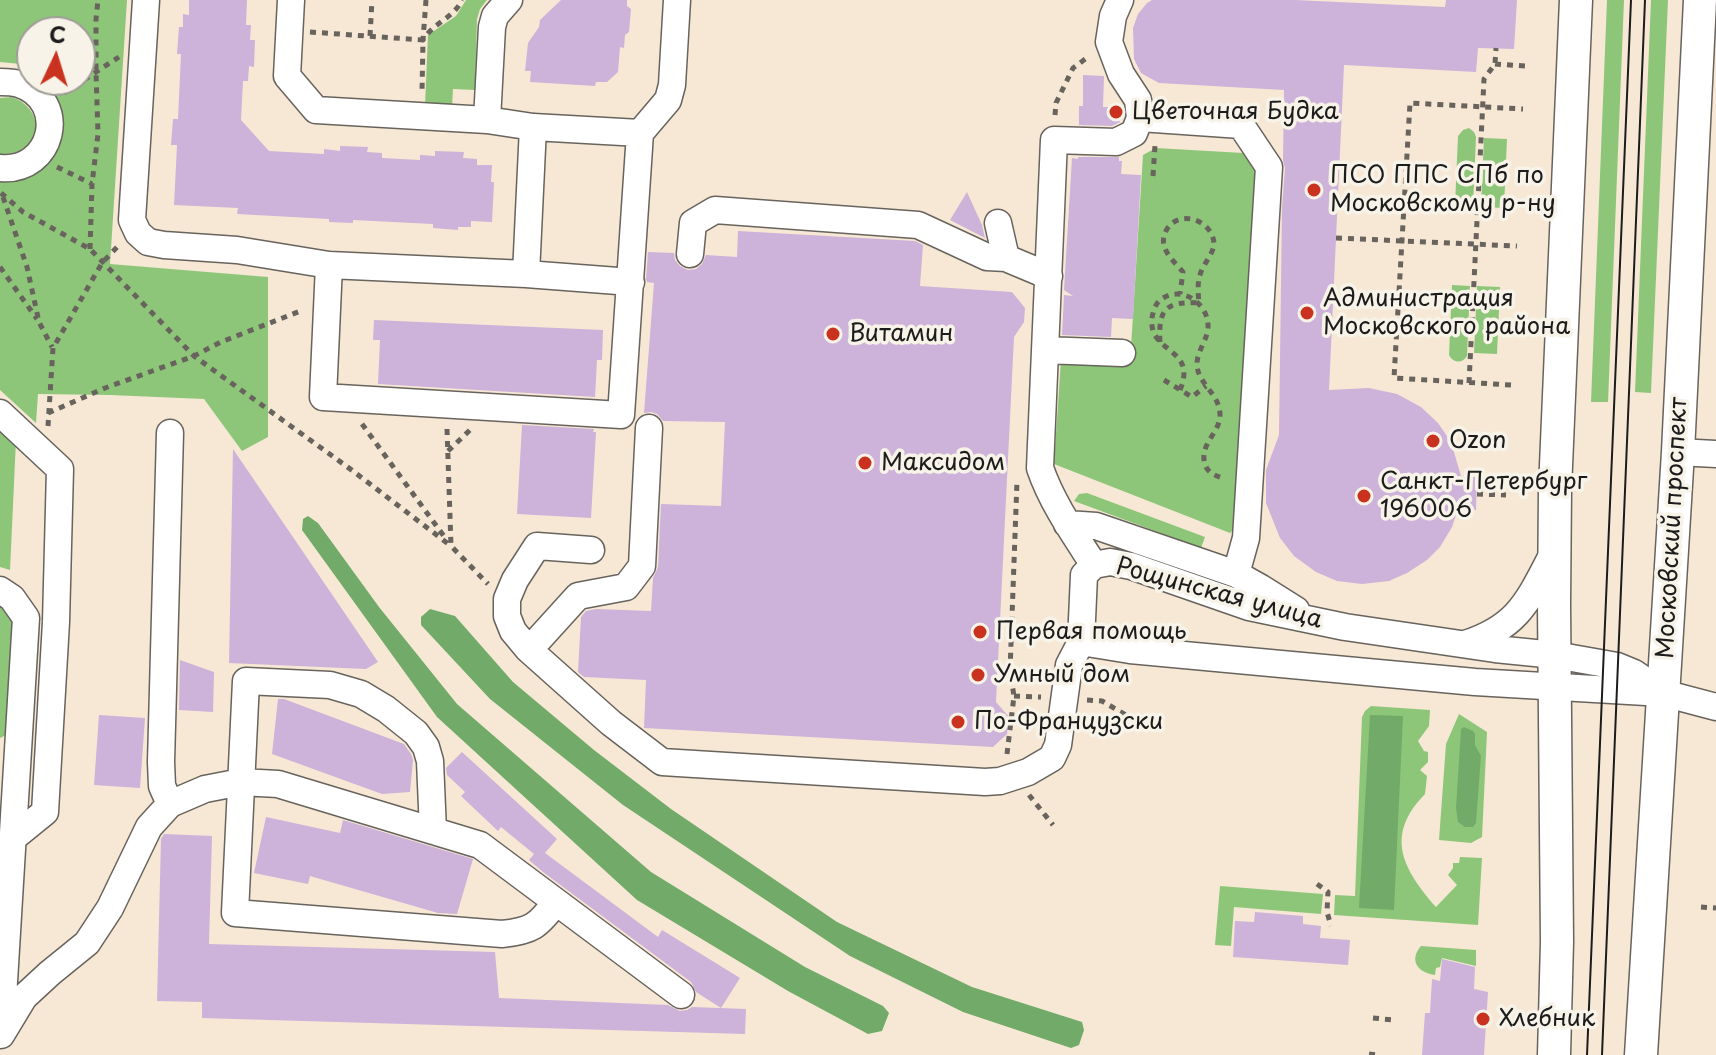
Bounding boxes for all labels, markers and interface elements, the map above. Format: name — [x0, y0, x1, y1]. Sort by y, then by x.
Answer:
north arrow — [16, 16, 96, 96]
text: С — [48, 17, 67, 51]
place label: Цветочная Будка — [1132, 98, 1339, 126]
marker: Цветочная Будка — [1107, 103, 1125, 121]
place label: ПСО ППС СПб по Московскому р-ну — [1330, 162, 1556, 218]
marker: ПСО ППС СПб по Московскому р-ну — [1305, 181, 1323, 199]
place label: Администрация Московского района — [1323, 285, 1570, 341]
marker: Администрация Московского района — [1298, 304, 1316, 322]
place label: Витамин — [849, 320, 953, 348]
marker: Витамин — [824, 325, 842, 343]
street label: Московский проспект — [1652, 397, 1694, 659]
place label: Ozon — [1449, 427, 1506, 455]
marker: Ozon — [1424, 432, 1442, 450]
place label: Максидом — [881, 449, 1005, 477]
marker: Максидом — [856, 454, 874, 472]
place label: Санкт-Петербург 196006 — [1380, 468, 1587, 524]
marker: Санкт-Петербург 196006 — [1355, 487, 1373, 505]
street label: Рощинская улица — [1113, 553, 1325, 635]
place label: Первая помощь — [996, 618, 1187, 646]
marker: Первая помощь — [971, 623, 989, 641]
place label: Умный дом — [994, 661, 1130, 689]
marker: Умный дом — [969, 666, 987, 684]
place label: По-Французски — [974, 708, 1163, 736]
marker: По-Французски — [949, 713, 967, 731]
place label: Хлебник — [1499, 1005, 1595, 1033]
marker: Хлебник — [1474, 1010, 1492, 1028]

